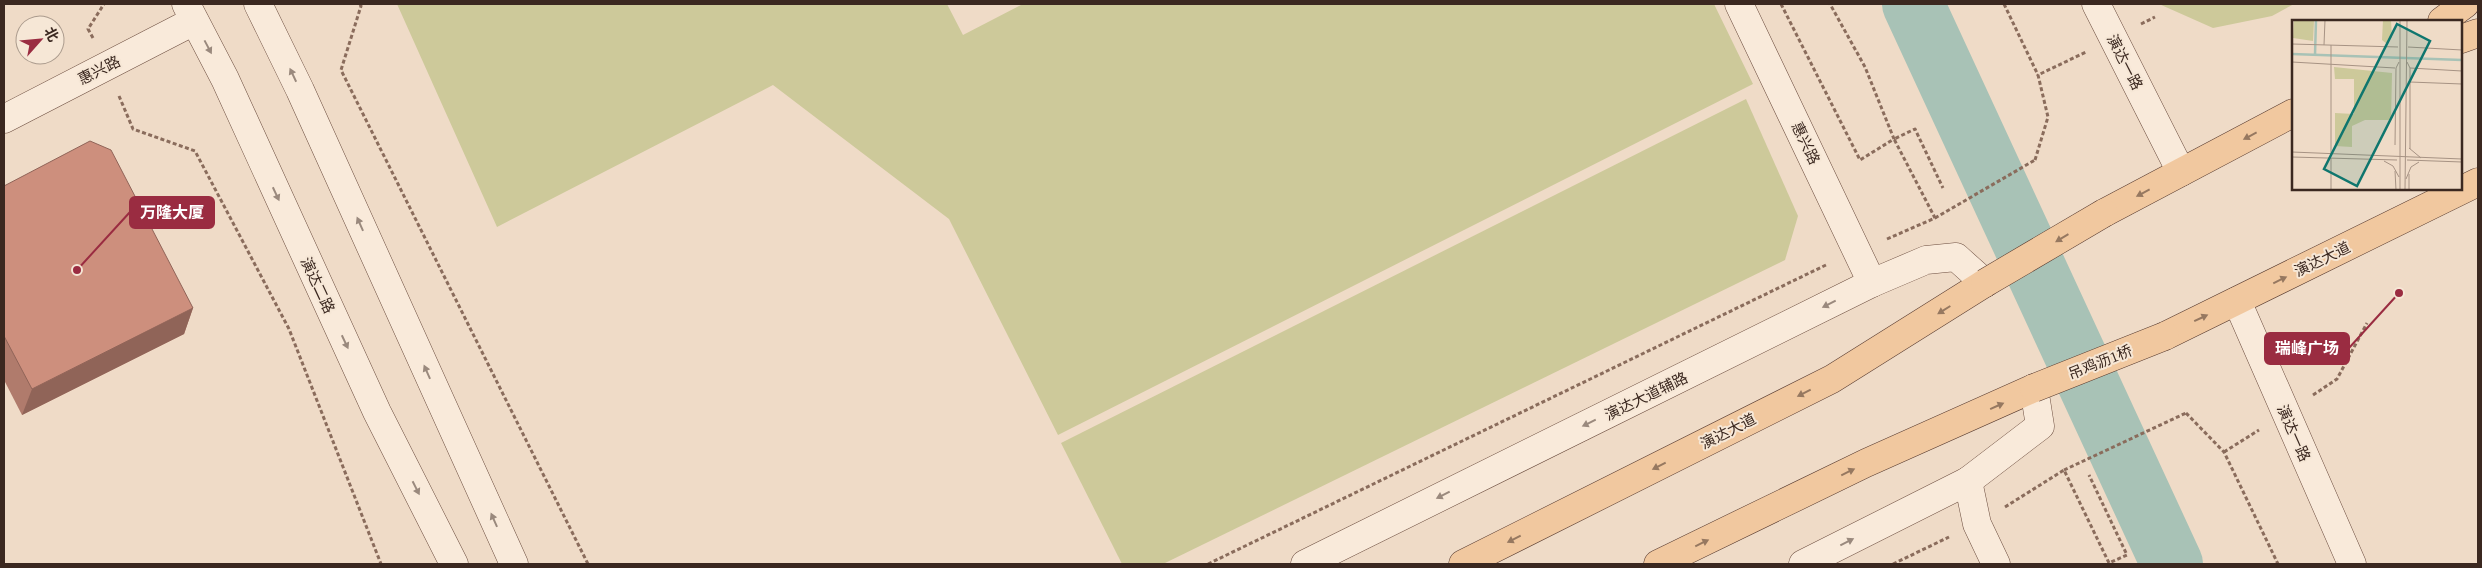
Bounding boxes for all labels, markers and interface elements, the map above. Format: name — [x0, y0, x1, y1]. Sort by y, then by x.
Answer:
north arrow — [15, 15, 65, 65]
inset map — [2292, 20, 2462, 190]
text: 北 — [39, 23, 64, 45]
street label: 演达一路 — [2102, 30, 2148, 94]
one-way arrow — [204, 40, 212, 54]
street label: 惠兴路 — [74, 50, 124, 90]
one-way arrow — [289, 68, 297, 82]
street label: 惠兴路 — [1787, 118, 1825, 168]
one-way arrow — [2243, 132, 2257, 140]
one-way arrow — [272, 187, 281, 202]
one-way arrow — [2135, 189, 2150, 197]
callout: 万隆大厦 — [130, 197, 214, 228]
text: 万隆大厦 — [140, 201, 204, 223]
one-way arrow — [356, 216, 365, 231]
one-way arrow — [2055, 233, 2068, 242]
street label: 演达大道 — [2290, 236, 2354, 282]
street label: 演达二路 — [296, 253, 340, 317]
one-way arrow — [2273, 276, 2287, 284]
one-way arrow — [1822, 301, 1836, 309]
one-way arrow — [1937, 306, 1951, 315]
one-way arrow — [2194, 314, 2208, 322]
callout: 瑞峰广场 — [2265, 333, 2349, 364]
one-way arrow — [341, 335, 349, 349]
text: 瑞峰广场 — [2275, 337, 2339, 359]
street label: 吊鸡沥1桥 — [2065, 340, 2135, 384]
one-way arrow — [423, 365, 431, 379]
street label: 演达大道辅路 — [1601, 367, 1691, 425]
one-way arrow — [1797, 389, 1811, 397]
one-way arrow — [1990, 401, 2004, 409]
street label: 演达一路 — [2272, 401, 2316, 465]
street label: 演达大道 — [1696, 408, 1760, 454]
one-way arrow — [1582, 420, 1596, 428]
one-way arrow — [1652, 462, 1666, 470]
one-way arrow — [1841, 468, 1855, 476]
one-way arrow — [412, 481, 420, 495]
one-way arrow — [1436, 491, 1450, 499]
one-way arrow — [489, 513, 497, 527]
one-way arrow — [1507, 535, 1521, 543]
one-way arrow — [1839, 538, 1854, 546]
one-way arrow — [1695, 539, 1709, 547]

